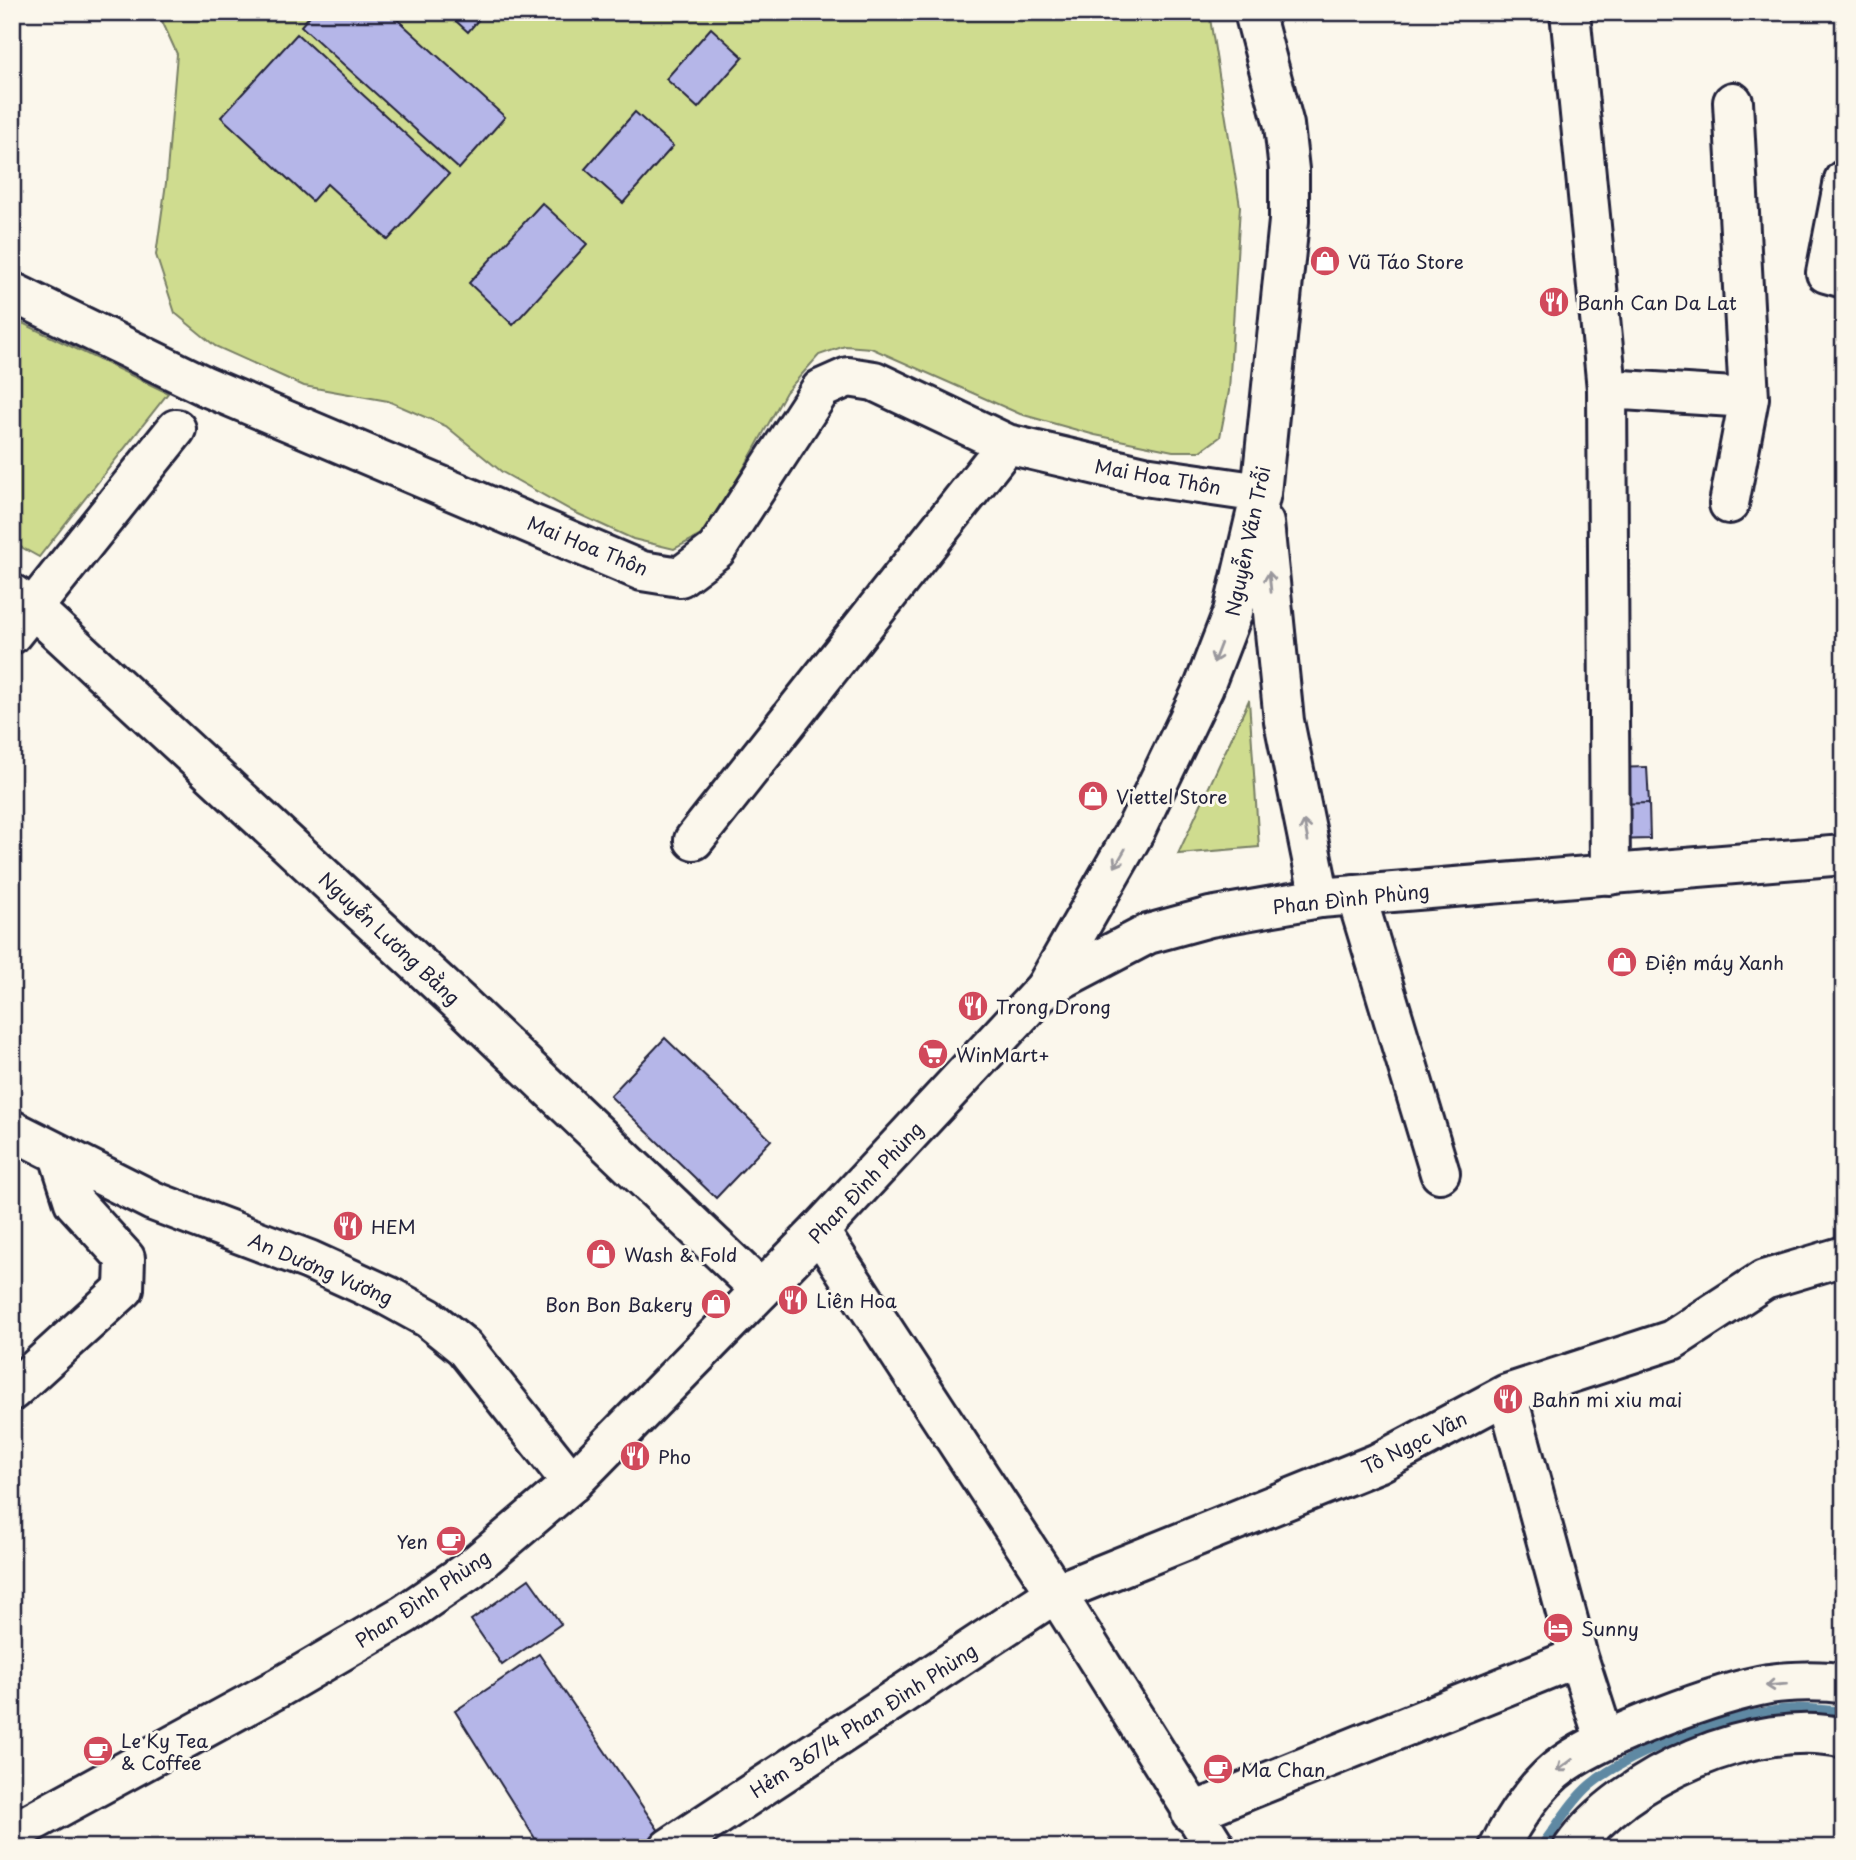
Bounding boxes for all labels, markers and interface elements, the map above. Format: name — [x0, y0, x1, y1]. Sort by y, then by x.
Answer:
shop icon: Vũ Táo Store — [1308, 244, 1342, 278]
place label: Vũ Táo Store — [1348, 247, 1464, 275]
restaurant icon: Banh Can Da Lat — [1537, 285, 1571, 319]
place label: Banh Can Da Lat — [1577, 288, 1737, 316]
street label: Mai Hoa Thôn — [1093, 451, 1223, 501]
street label: Nguyễn Văn Trỗi — [1217, 463, 1277, 619]
street label: Mai Hoa Thôn — [524, 508, 652, 582]
one-way arrow — [1263, 572, 1276, 594]
one-way arrow — [1210, 642, 1223, 664]
shop icon: Viettel Store — [1076, 779, 1110, 813]
place label: Viettel Store — [1116, 782, 1227, 810]
one-way arrow — [1299, 820, 1313, 843]
one-way arrow — [1113, 848, 1127, 868]
street label: Nguyễn Lương Bằng — [313, 865, 467, 1011]
street label: Phan Đình Phùng — [1271, 876, 1431, 920]
shop icon: Điện máy Xanh — [1605, 945, 1639, 979]
place label: Điện máy Xanh — [1645, 948, 1784, 976]
restaurant icon: Trong Drong — [956, 989, 990, 1023]
place label: Trong Drong — [996, 992, 1111, 1020]
supermarket icon: WinMart+ — [916, 1037, 950, 1071]
place label: WinMart+ — [956, 1040, 1050, 1068]
street label: Phan Đình Phùng — [801, 1115, 929, 1249]
restaurant icon: HEM — [331, 1209, 365, 1243]
place label: HEM — [371, 1212, 416, 1240]
street label: An Dương Vương — [245, 1225, 397, 1311]
shop icon: Wash & Fold — [584, 1237, 618, 1271]
place label: Wash & Fold — [624, 1240, 737, 1268]
restaurant icon: Liên Hoa — [776, 1283, 810, 1317]
place label: Liên Hoa — [816, 1286, 897, 1314]
shop icon: Bon Bon Bakery — [699, 1287, 733, 1321]
place label: Bon Bon Bakery — [545, 1290, 693, 1318]
restaurant icon: Bahn mi xiu mai — [1491, 1382, 1525, 1416]
place label: Bahn mi xiu mai — [1531, 1385, 1682, 1413]
street label: Tô Ngọc Vân — [1357, 1403, 1471, 1481]
restaurant icon: Pho — [618, 1439, 652, 1473]
place label: Pho — [658, 1442, 691, 1470]
cafe icon: Yen — [434, 1524, 468, 1558]
place label: Yen — [396, 1527, 428, 1555]
street label: Phan Đình Phùng — [349, 1542, 495, 1654]
hotel icon: Sunny — [1541, 1611, 1575, 1645]
place label: Sunny — [1581, 1614, 1639, 1642]
street label: Hẻm 367/4 Phan Đình Phùng — [744, 1636, 982, 1804]
one-way arrow — [1765, 1679, 1788, 1692]
place label: Le Ky Tea & Coffee — [121, 1726, 208, 1776]
cafe icon: Le Ky Tea & Coffee — [81, 1734, 115, 1768]
cafe icon: Ma Chan — [1201, 1752, 1235, 1786]
place label: Ma Chan — [1241, 1755, 1325, 1783]
one-way arrow — [1556, 1758, 1575, 1773]

